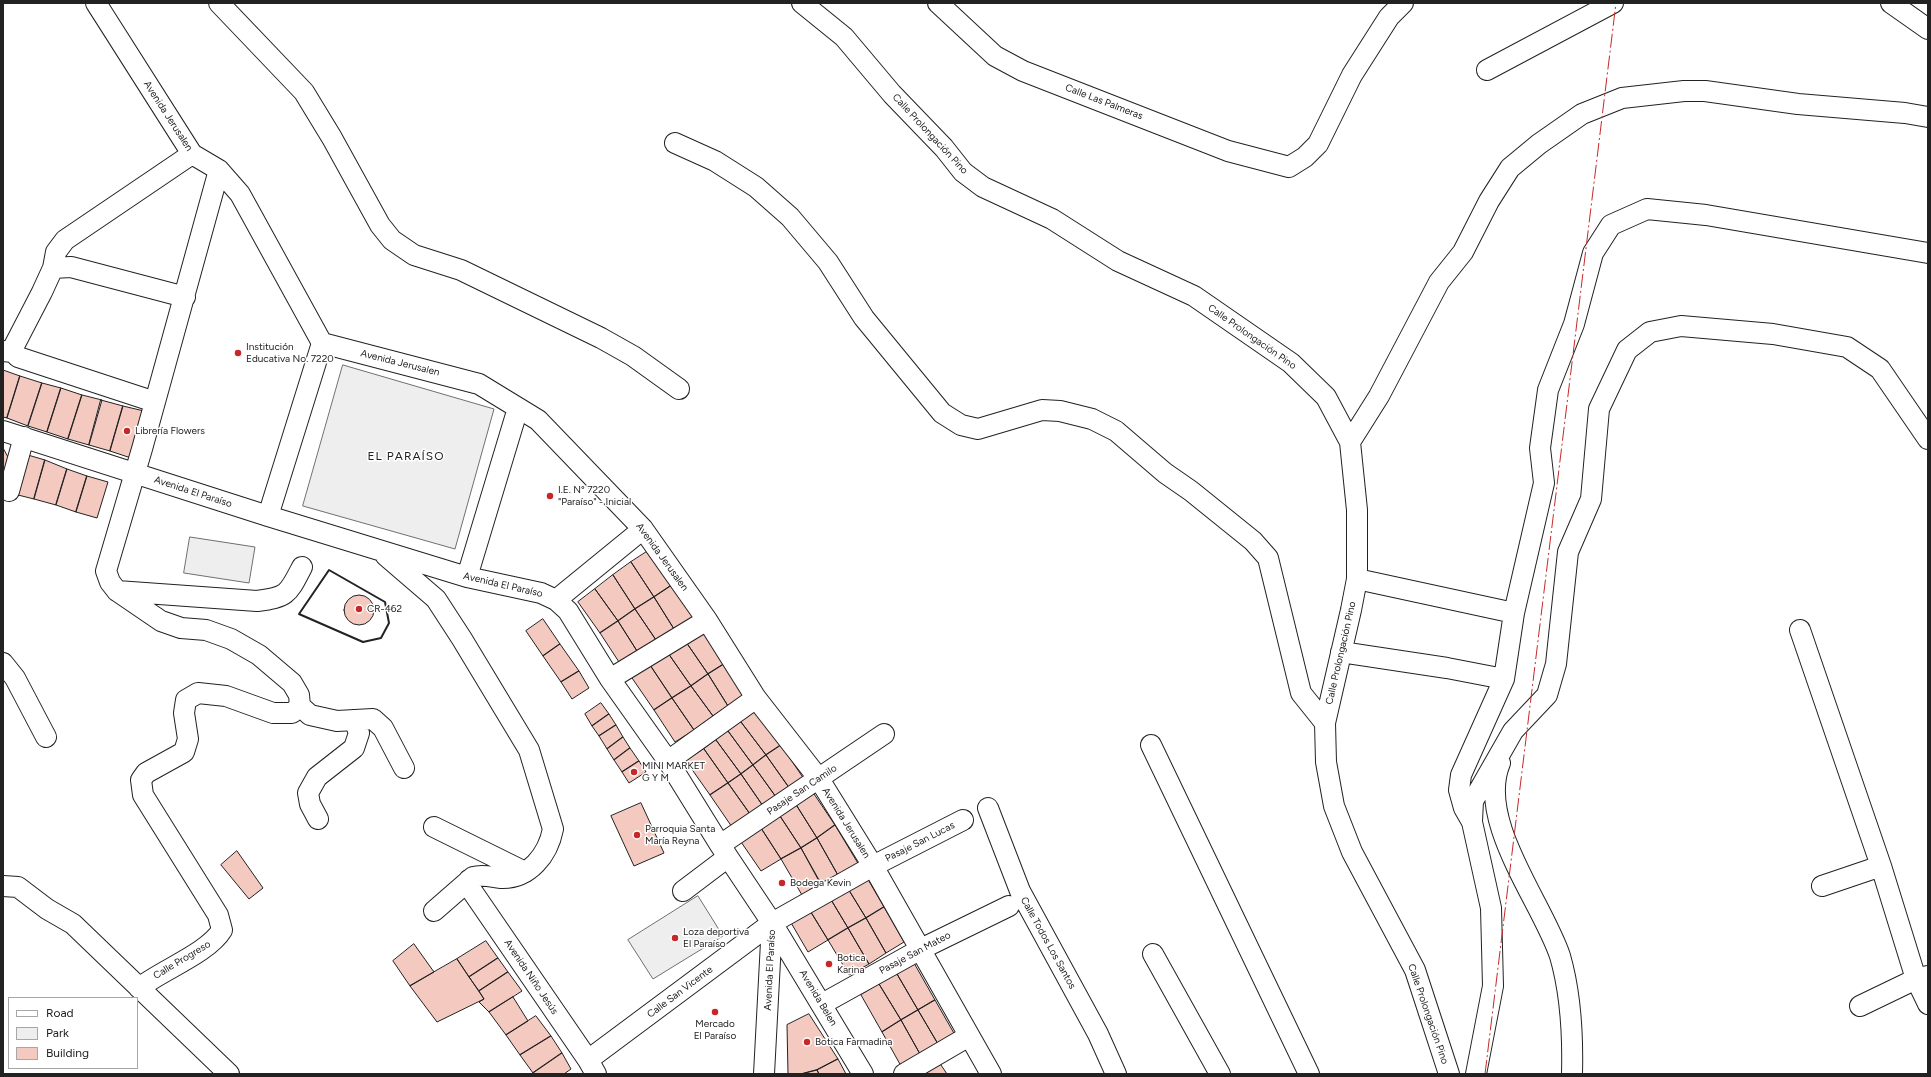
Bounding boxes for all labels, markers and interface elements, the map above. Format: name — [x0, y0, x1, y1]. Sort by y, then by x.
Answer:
street label: Avenida Jerusalen — [141, 79, 195, 153]
street label: Calle Las Palmeras — [1063, 82, 1145, 122]
street label: Calle Prolongación Pino — [890, 91, 970, 177]
street label: Calle Prolongación Pino — [1205, 302, 1299, 372]
place label: Institución Educativa No. 7220 — [246, 341, 334, 364]
street label: Avenida Jerusalen — [359, 347, 441, 379]
marker: Institución Educativa No. 7220 — [233, 348, 243, 358]
place label: Librería Flowers — [135, 425, 205, 437]
marker: Librería Flowers — [122, 426, 132, 436]
district label: EL PARAÍSO — [368, 449, 444, 463]
street label: Avenida El Paraíso — [153, 474, 233, 510]
place label: I.E. N° 7220 "Paraíso" - Inicial — [558, 484, 631, 508]
marker: I.E. N° 7220 "Paraíso" - Inicial — [545, 491, 555, 501]
street label: Avenida Jerusalen — [633, 521, 691, 593]
street label: Avenida El Paraíso — [462, 570, 544, 600]
street label: Calle Prolongación Pino — [1323, 600, 1359, 706]
place label: CR-462 — [367, 603, 402, 615]
marker: CR-462 — [354, 604, 364, 614]
place label: MINI MARKET G Y M — [642, 760, 705, 784]
street label: Pasaje San Camilo — [765, 762, 839, 818]
marker: MINI MARKET G Y M — [629, 767, 639, 777]
street label: Avenida Jerusalen — [819, 785, 873, 861]
street label: Pasaje San Lucas — [883, 819, 957, 865]
place label: Parroquia Santa María Reyna — [645, 823, 715, 846]
marker: Parroquia Santa María Reyna — [632, 830, 642, 840]
place label: Bodega Kevin — [790, 877, 851, 889]
marker: Bodega Kevin — [777, 878, 787, 888]
street label: Calle Todos Los Santos — [1018, 895, 1078, 991]
place label: Loza deportiva El Paraíso — [683, 926, 749, 950]
street label: Avenida El Paraíso — [762, 929, 778, 1011]
street label: Pasaje San Mateo — [877, 929, 953, 977]
marker: Loza deportiva El Paraíso — [670, 933, 680, 943]
street label: Avenida Niño Jesús — [501, 937, 561, 1017]
street label: Calle Progreso — [151, 938, 213, 982]
place label: Botica Karina — [837, 952, 866, 976]
marker: Botica Karina — [824, 959, 834, 969]
street label: Calle Prolongación Pino — [1405, 962, 1451, 1066]
street label: Calle San Vicente — [645, 963, 715, 1021]
street label: Avenida Belen — [797, 968, 839, 1028]
legend — [8, 997, 138, 1069]
text: Road — [46, 1006, 74, 1020]
marker: Mercado El Paraíso — [710, 1007, 720, 1017]
place label: Mercado El Paraíso — [694, 1018, 736, 1042]
text: Park — [46, 1026, 69, 1040]
place label: Botica Farmadina — [815, 1036, 892, 1048]
marker: Botica Farmadina — [802, 1037, 812, 1047]
text: Building — [46, 1046, 89, 1060]

